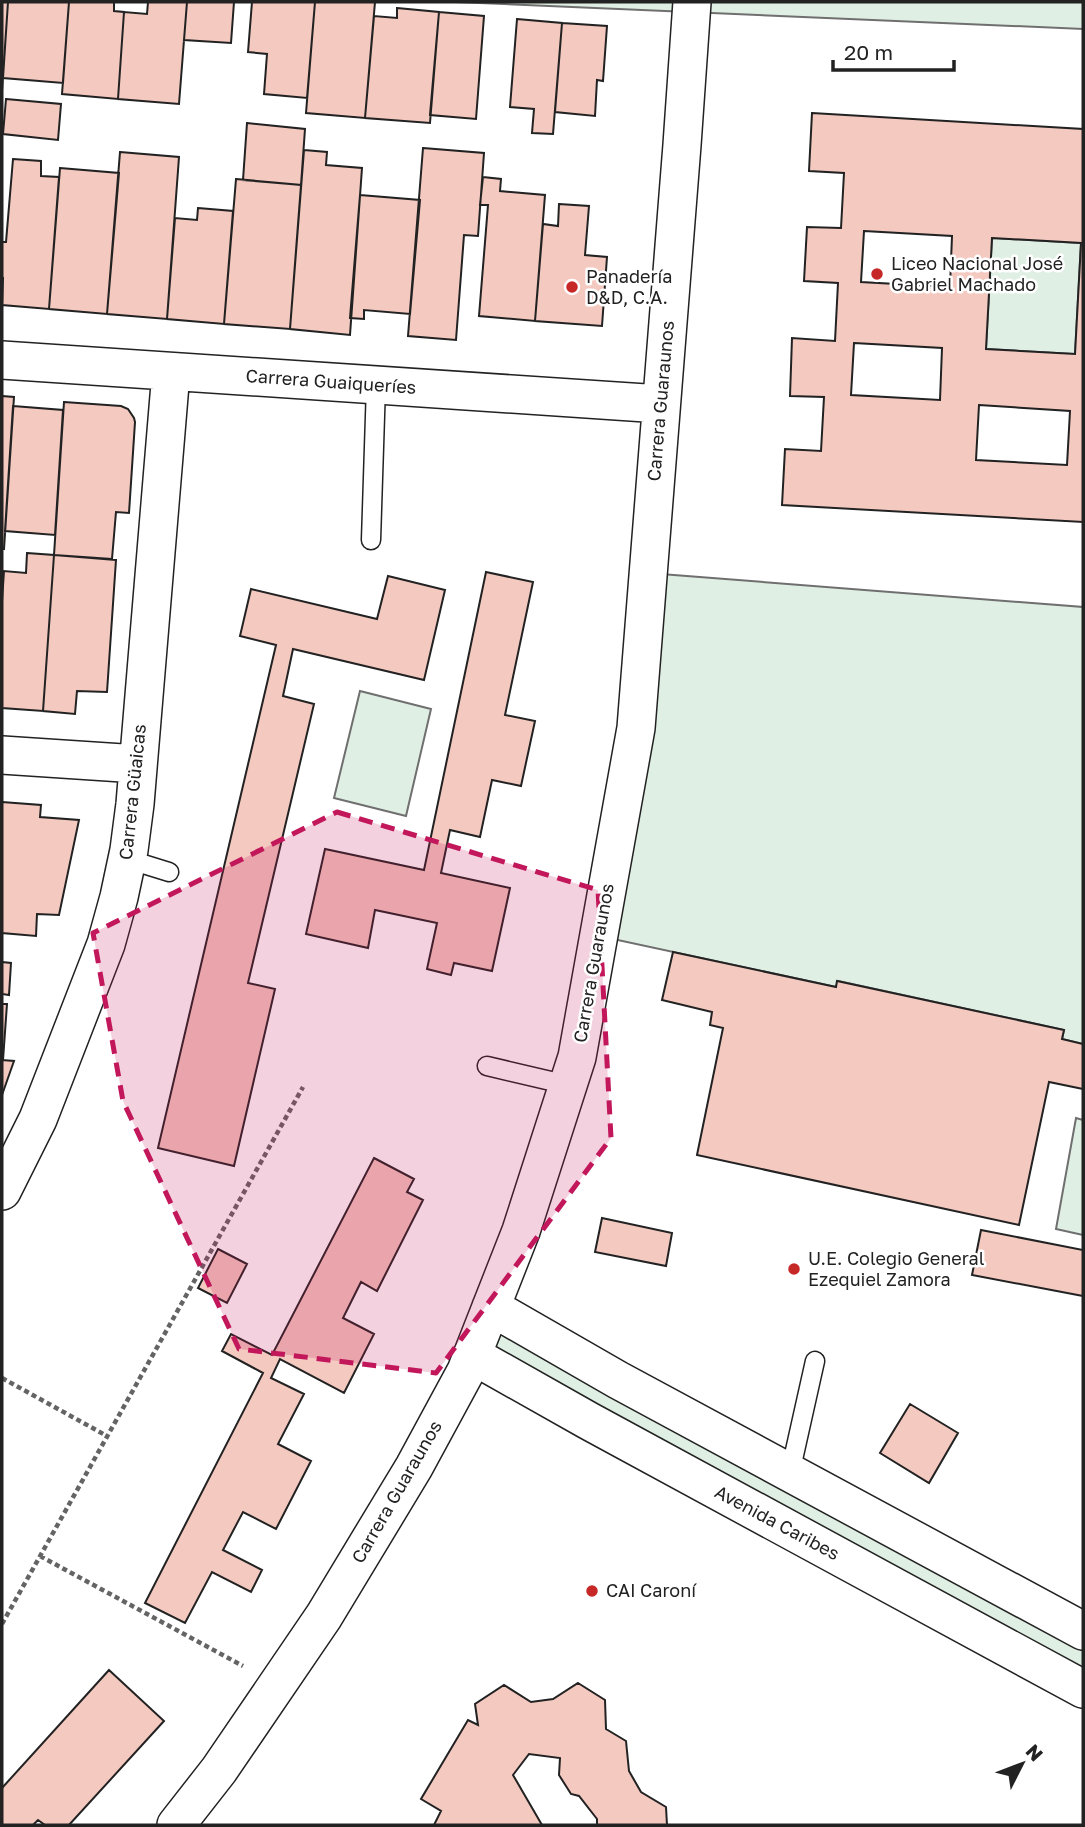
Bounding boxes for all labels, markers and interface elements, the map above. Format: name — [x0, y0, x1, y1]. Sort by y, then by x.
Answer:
scale bar — [833, 28, 954, 72]
text: 20 m — [844, 39, 893, 65]
place label: Liceo Nacional José Gabriel Machado — [891, 252, 1063, 295]
place label: Panadería D&D, C.A. — [586, 265, 673, 308]
marker: Liceo Nacional José Gabriel Machado — [869, 266, 885, 282]
marker: Panadería D&D, C.A. — [564, 279, 580, 295]
street label: Carrera Guaraunos — [642, 320, 678, 482]
street label: Carrera Guaiqueríes — [245, 364, 417, 398]
street label: Carrera Güaicas — [114, 723, 150, 861]
street label: Carrera Guaraunos — [568, 882, 618, 1044]
place label: U.E. Colegio General Ezequiel Zamora — [808, 1247, 985, 1290]
marker: U.E. Colegio General Ezequiel Zamora — [786, 1261, 802, 1277]
street label: Carrera Guaraunos — [346, 1416, 446, 1567]
street label: Avenida Caribes — [711, 1480, 844, 1564]
place label: CAI Caroní — [606, 1579, 697, 1601]
marker: CAI Caroní — [584, 1583, 600, 1599]
north arrow — [987, 1729, 1057, 1799]
text: N — [1022, 1739, 1048, 1765]

